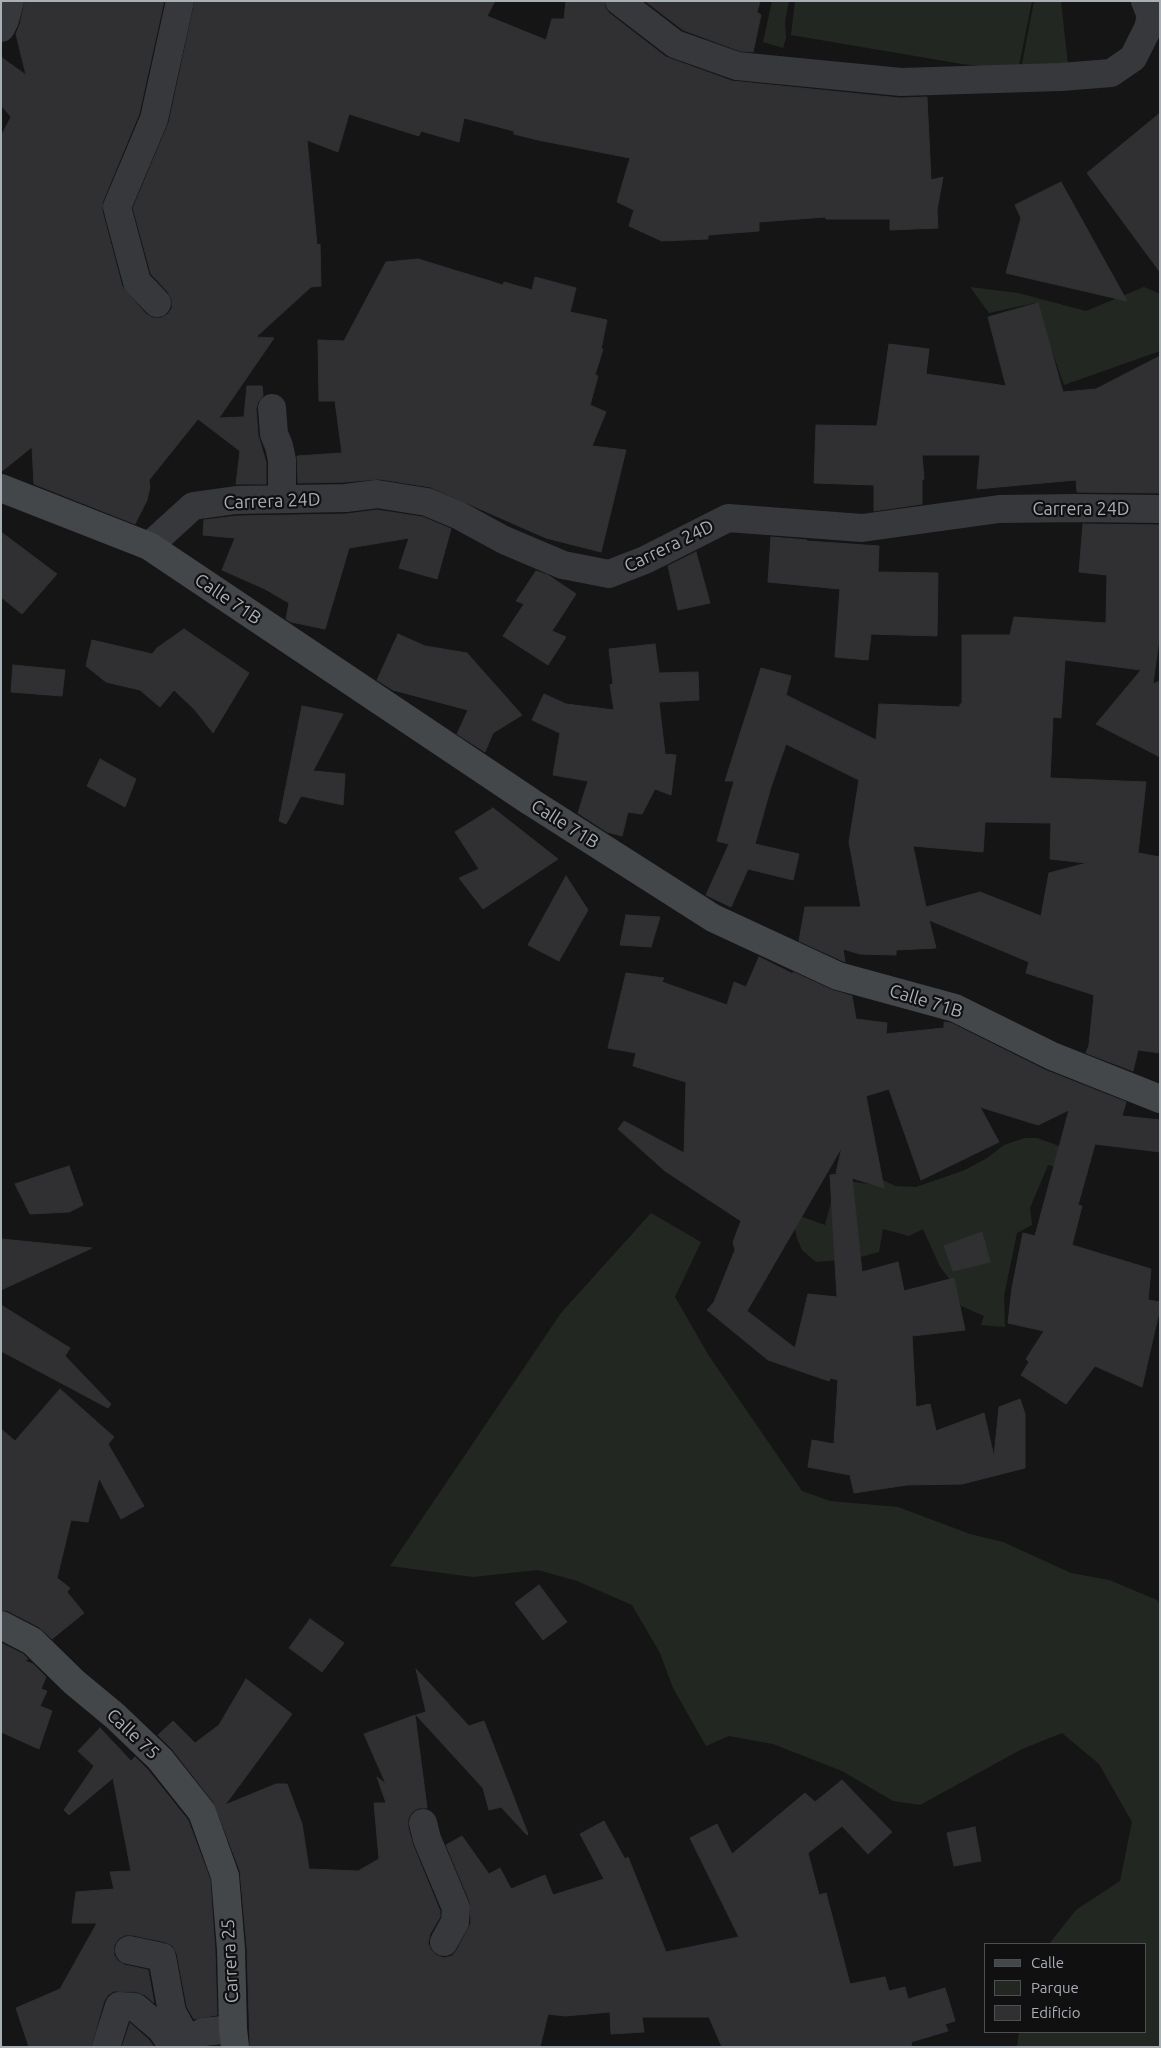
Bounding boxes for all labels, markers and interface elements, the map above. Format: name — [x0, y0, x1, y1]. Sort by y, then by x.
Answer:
street label: Carrera 24D — [223, 489, 321, 513]
street label: Carrera 24D — [1032, 498, 1130, 520]
street label: Carrera 24D — [621, 515, 717, 577]
street label: Calle 71B — [191, 569, 265, 629]
street label: Calle 71B — [527, 795, 603, 853]
street label: Calle 71B — [887, 980, 965, 1022]
street label: Calle 75 — [102, 1704, 164, 1764]
street label: Carrera 25 — [217, 1918, 243, 2004]
legend — [984, 1943, 1146, 2033]
text: Calle — [1031, 1954, 1064, 1971]
text: Parque — [1031, 1979, 1079, 1996]
text: Edificio — [1031, 2004, 1080, 2021]

